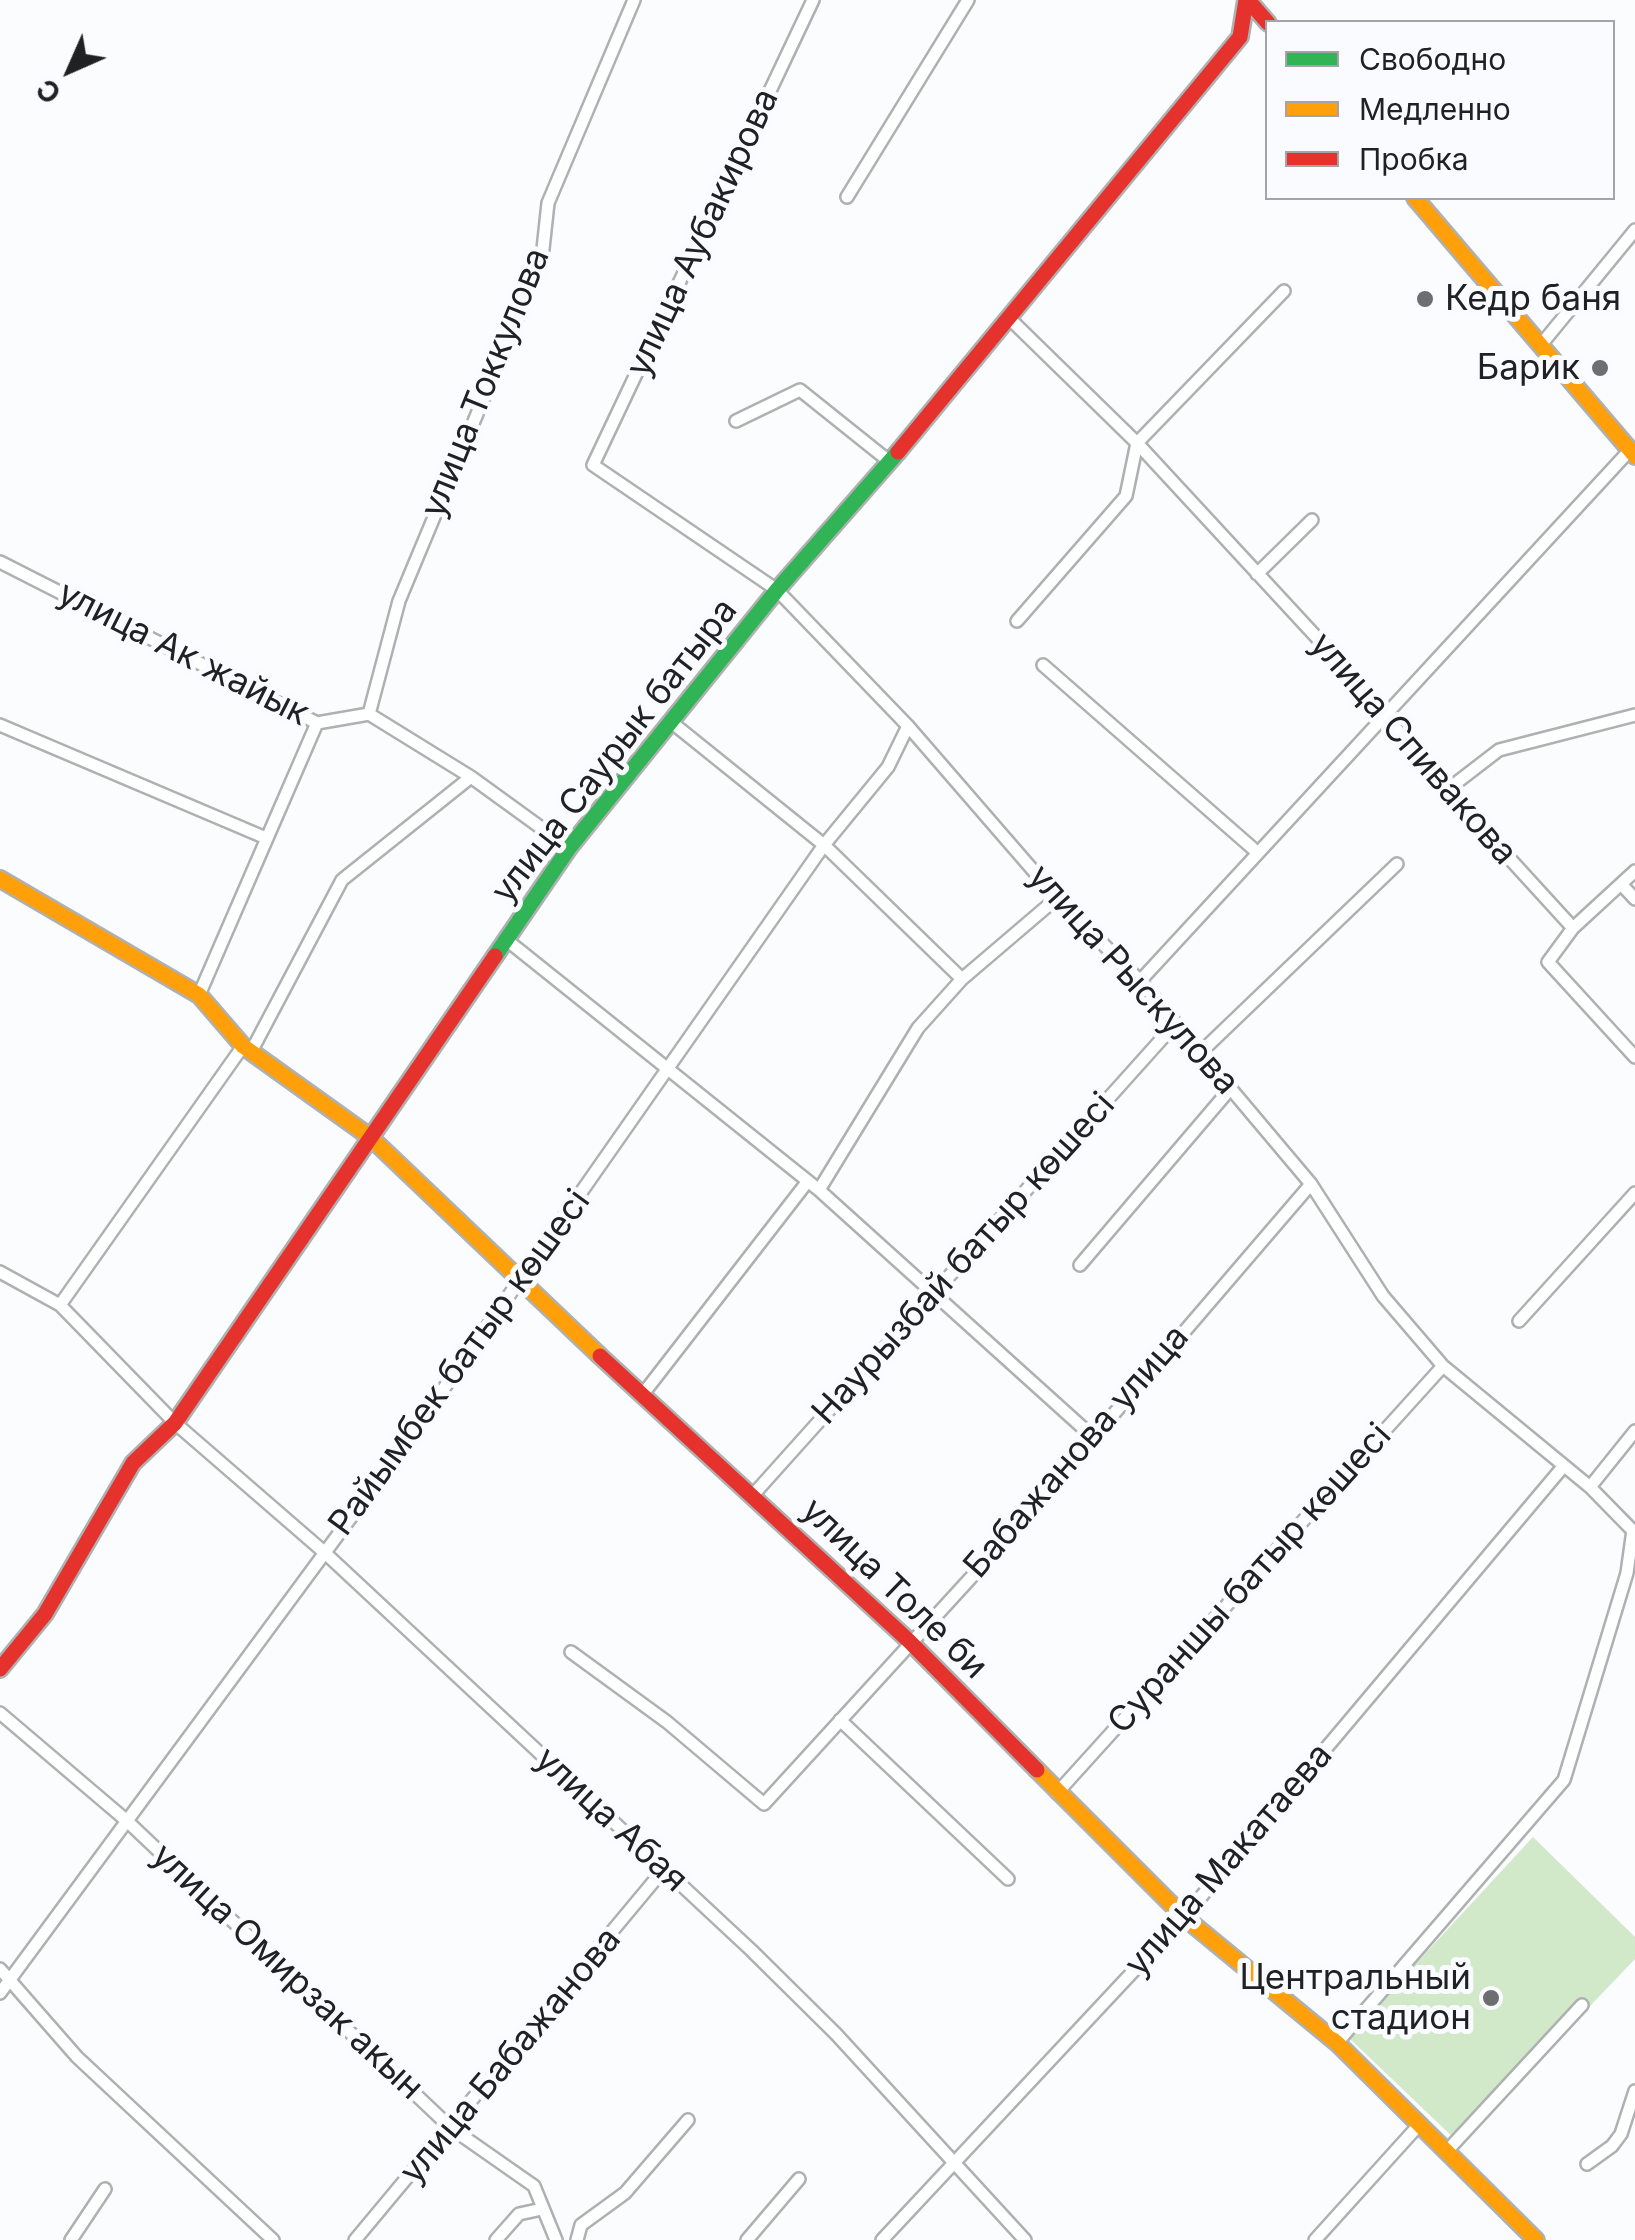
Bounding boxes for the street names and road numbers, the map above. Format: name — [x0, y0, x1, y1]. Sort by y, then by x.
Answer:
street label: улица Аубакирова — [618, 82, 788, 384]
street label: улица Токкулова — [413, 242, 559, 524]
street label: улица Ак жайык — [51, 573, 315, 735]
street label: улица Саурык батыра — [483, 591, 747, 911]
street label: улица Спивакова — [1301, 624, 1525, 874]
street label: улица Рыскулова — [1019, 856, 1247, 1104]
street label: Наурызбай батыр көшесі — [804, 1085, 1124, 1433]
street label: Райымбек батыр көшесі — [321, 1182, 599, 1544]
street label: Бабажанова улица — [956, 1317, 1198, 1587]
street label: Сураншы батыр көшесі — [1100, 1415, 1400, 1743]
street label: улица Толе би — [792, 1490, 996, 1688]
street label: улица Макатаева — [1116, 1735, 1342, 1985]
street label: улица Абая — [526, 1739, 696, 1901]
street label: улица Омирзак акын — [142, 1835, 432, 2109]
street label: улица Бабажанова — [392, 1920, 630, 2192]

